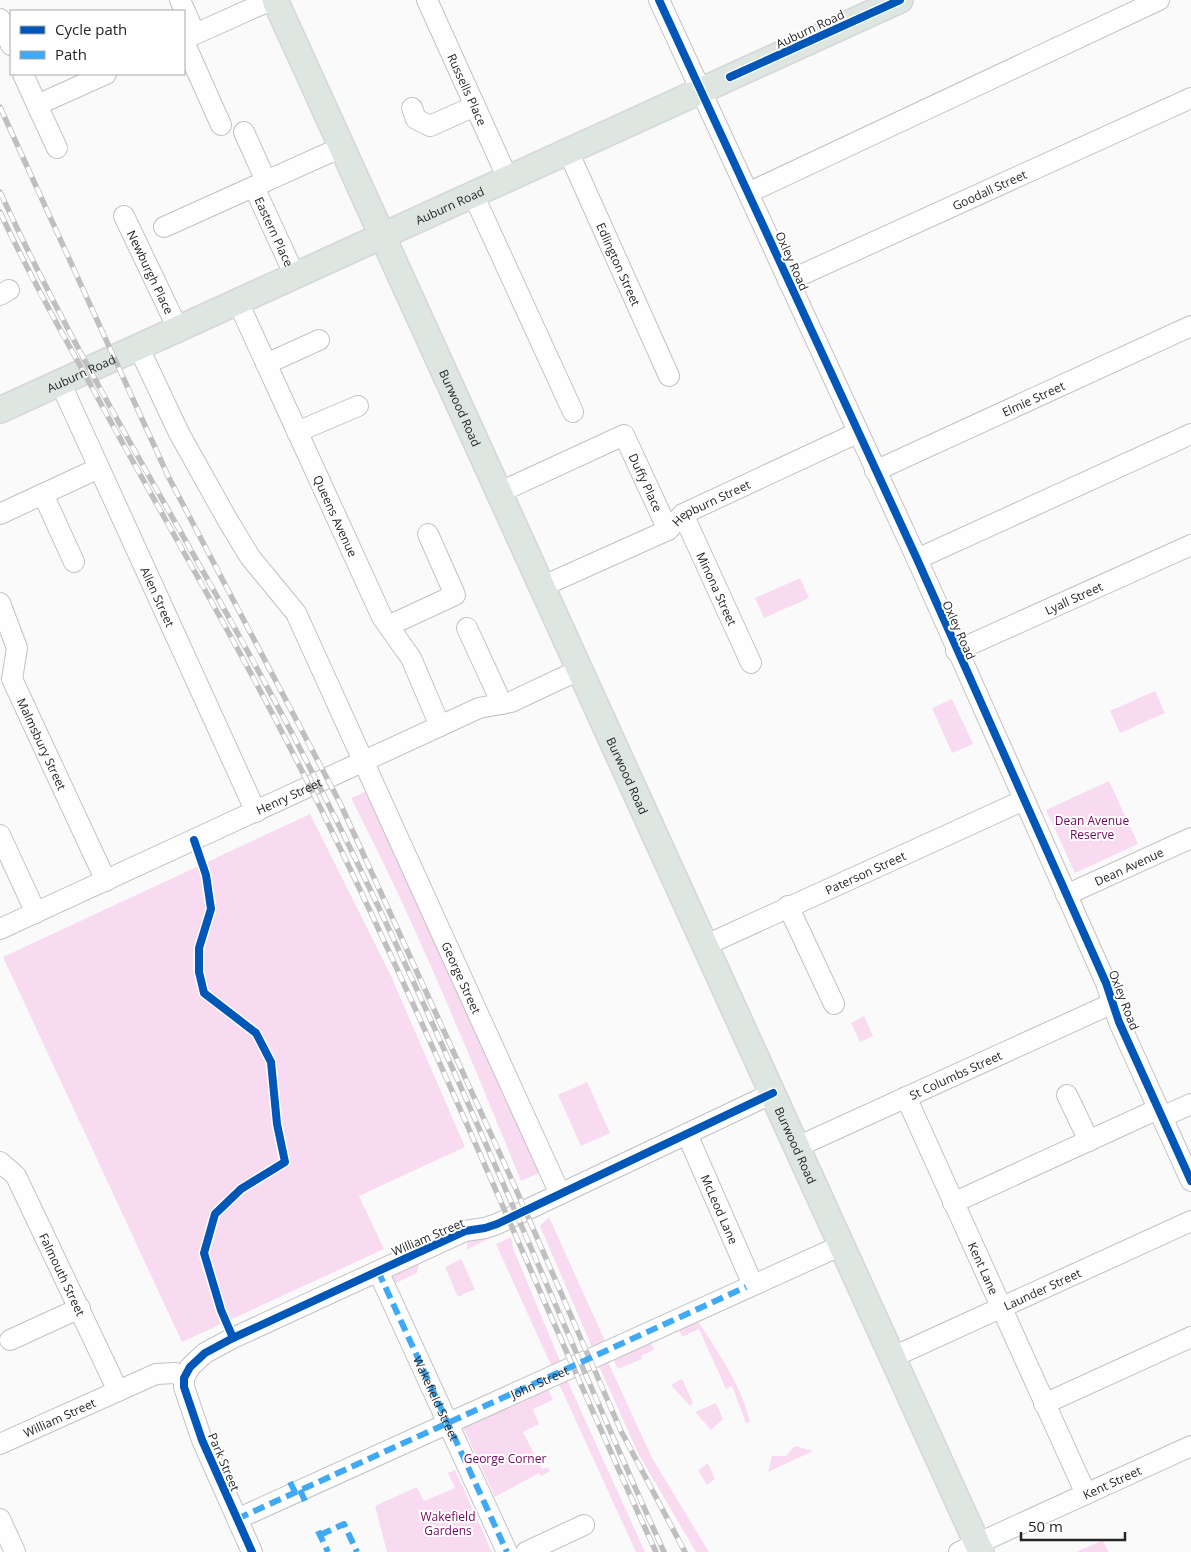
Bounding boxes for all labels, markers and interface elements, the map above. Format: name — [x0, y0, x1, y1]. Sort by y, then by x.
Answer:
street label: Auburn Road — [773, 6, 847, 52]
legend — [10, 10, 185, 75]
text: Cycle path — [55, 19, 127, 39]
text: Path — [55, 44, 87, 64]
street label: Russells Place — [444, 51, 491, 128]
street label: Goodall Street — [949, 165, 1029, 214]
street label: Auburn Road — [412, 182, 487, 228]
street label: Eastern Place — [251, 194, 298, 269]
street label: Edlington Street — [593, 220, 645, 308]
street label: Newburgh Place — [123, 227, 178, 317]
street label: Oxley Road — [771, 229, 813, 293]
street label: Auburn Road — [44, 350, 118, 396]
street label: Burwood Road — [436, 367, 485, 449]
street label: Elmie Street — [999, 377, 1067, 420]
street label: Duffy Place — [625, 450, 667, 515]
street label: Queens Avenue — [310, 472, 362, 560]
street label: Hepburn Street — [668, 475, 753, 530]
street label: Minona Street — [693, 549, 741, 628]
street label: Allen Street — [137, 564, 179, 630]
street label: Lyall Street — [1042, 578, 1105, 618]
street label: Oxley Road — [938, 598, 980, 662]
street label: Malmsbury Street — [13, 695, 71, 793]
street label: Burwood Road — [603, 734, 653, 817]
street label: Henry Street — [253, 773, 324, 818]
park label: Dean Avenue Reserve — [1055, 812, 1129, 843]
street label: Dean Avenue — [1091, 843, 1166, 890]
street label: Paterson Street — [822, 847, 908, 898]
street label: George Street — [438, 939, 485, 1016]
street label: Oxley Road — [1105, 967, 1143, 1033]
street label: St Columbs Street — [906, 1046, 1004, 1103]
street label: Burwood Road — [771, 1104, 821, 1186]
street label: McLeod Lane — [697, 1172, 743, 1247]
street label: William Street — [389, 1214, 467, 1260]
street label: Falmouth Street — [36, 1230, 90, 1319]
street label: Kent Lane — [964, 1239, 1003, 1297]
street label: Launder Street — [1001, 1264, 1084, 1314]
street label: Wakefield Street — [410, 1353, 463, 1443]
street label: John Street — [507, 1362, 571, 1403]
street label: William Street — [20, 1394, 98, 1441]
street label: Park Street — [204, 1430, 244, 1494]
park label: George Corner — [464, 1450, 546, 1467]
street label: Kent Street — [1080, 1461, 1144, 1503]
park label: Wakefield Gardens — [421, 1508, 475, 1539]
scale bar — [1021, 1510, 1125, 1542]
text: 50 m — [1028, 1516, 1063, 1536]

